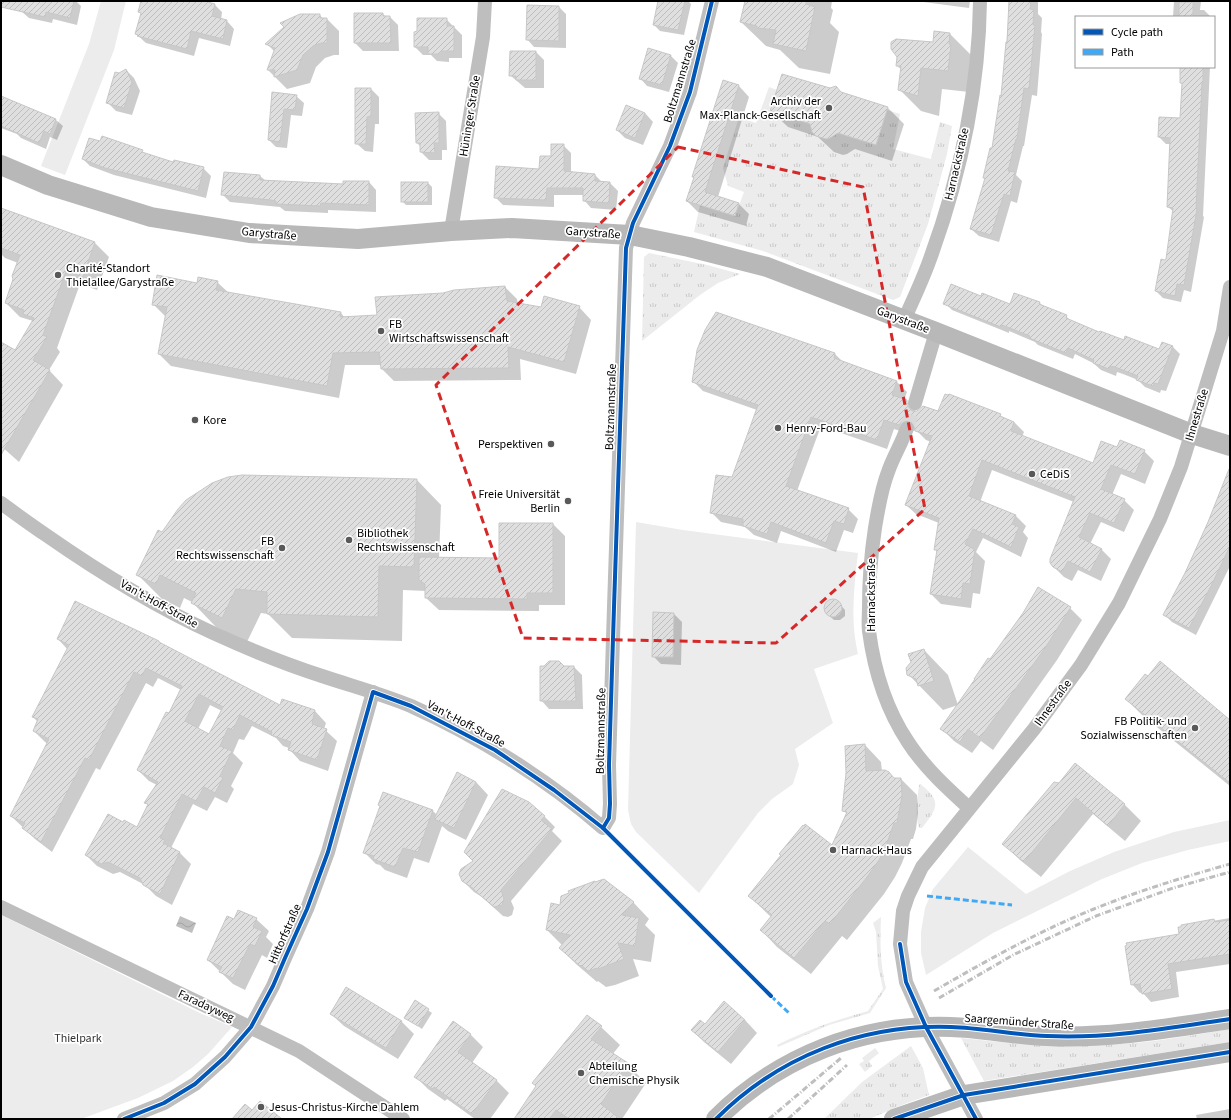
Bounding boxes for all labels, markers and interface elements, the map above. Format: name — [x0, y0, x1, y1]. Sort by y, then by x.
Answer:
legend — [1075, 16, 1215, 68]
text: Cycle path — [1111, 24, 1163, 41]
street label: Boltzmannstraße — [659, 37, 701, 125]
text: Path — [1111, 44, 1134, 61]
street label: Hüninger Straße — [455, 74, 485, 158]
place label: Archiv der Max-Planck-Gesellschaft — [700, 93, 822, 124]
marker: Archiv der Max-Planck-Gesellschaft — [824, 103, 834, 113]
street label: Harnackstraße — [940, 126, 974, 202]
street label: Garystraße — [241, 223, 297, 245]
street label: Garystraße — [565, 223, 621, 243]
place label: Charité-Standort Thielallee/Garystraße — [66, 260, 174, 291]
marker: Charité-Standort Thielallee/Garystraße — [53, 270, 63, 280]
street label: Garystraße — [874, 302, 932, 338]
place label: FB Wirtschaftswissenschaft — [389, 316, 509, 347]
marker: FB Wirtschaftswissenschaft — [376, 326, 386, 336]
street label: Boltzmannstraße — [601, 363, 621, 451]
street label: Ihnestraße — [1181, 387, 1213, 443]
place label: Kore — [203, 412, 226, 429]
marker: Kore — [190, 415, 200, 425]
place label: Henry-Ford-Bau — [786, 420, 866, 437]
marker: Henry-Ford-Bau — [773, 423, 783, 433]
place label: Perspektiven — [478, 436, 543, 453]
marker: Perspektiven — [546, 439, 556, 449]
place label: CeDiS — [1040, 466, 1070, 483]
marker: CeDiS — [1027, 469, 1037, 479]
place label: Freie Universität Berlin — [478, 486, 560, 517]
marker: Freie Universität Berlin — [563, 496, 573, 506]
place label: Bibliothek Rechtswissenschaft — [357, 525, 455, 556]
place label: FB Rechtswissenschaft — [176, 533, 274, 564]
marker: Bibliothek Rechtswissenschaft — [344, 535, 354, 545]
marker: FB Rechtswissenschaft — [277, 543, 287, 553]
street label: Harnackstraße — [863, 558, 880, 632]
street label: Van't-Hoff-Straße — [117, 576, 201, 632]
street label: Ihnestraße — [1030, 676, 1076, 730]
street label: Boltzmannstraße — [592, 688, 610, 774]
street label: Van't-Hoff-Straße — [424, 696, 508, 752]
place label: FB Politik- und Sozialwissenschaften — [1080, 713, 1187, 744]
marker: FB Politik- und Sozialwissenschaften — [1190, 723, 1200, 733]
place label: Harnack-Haus — [841, 842, 912, 859]
marker: Harnack-Haus — [828, 845, 838, 855]
street label: Hittorfstraße — [264, 901, 306, 967]
street label: Faradayweg — [175, 986, 237, 1026]
street label: Saargemünder Straße — [964, 1010, 1074, 1034]
park label: Thielpark — [54, 1030, 102, 1047]
place label: Abteilung Chemische Physik — [589, 1058, 680, 1089]
marker: Abteilung Chemische Physik — [576, 1068, 586, 1078]
place label: Jesus-Christus-Kirche Dahlem — [269, 1099, 419, 1116]
marker: Jesus-Christus-Kirche Dahlem — [256, 1102, 266, 1112]

